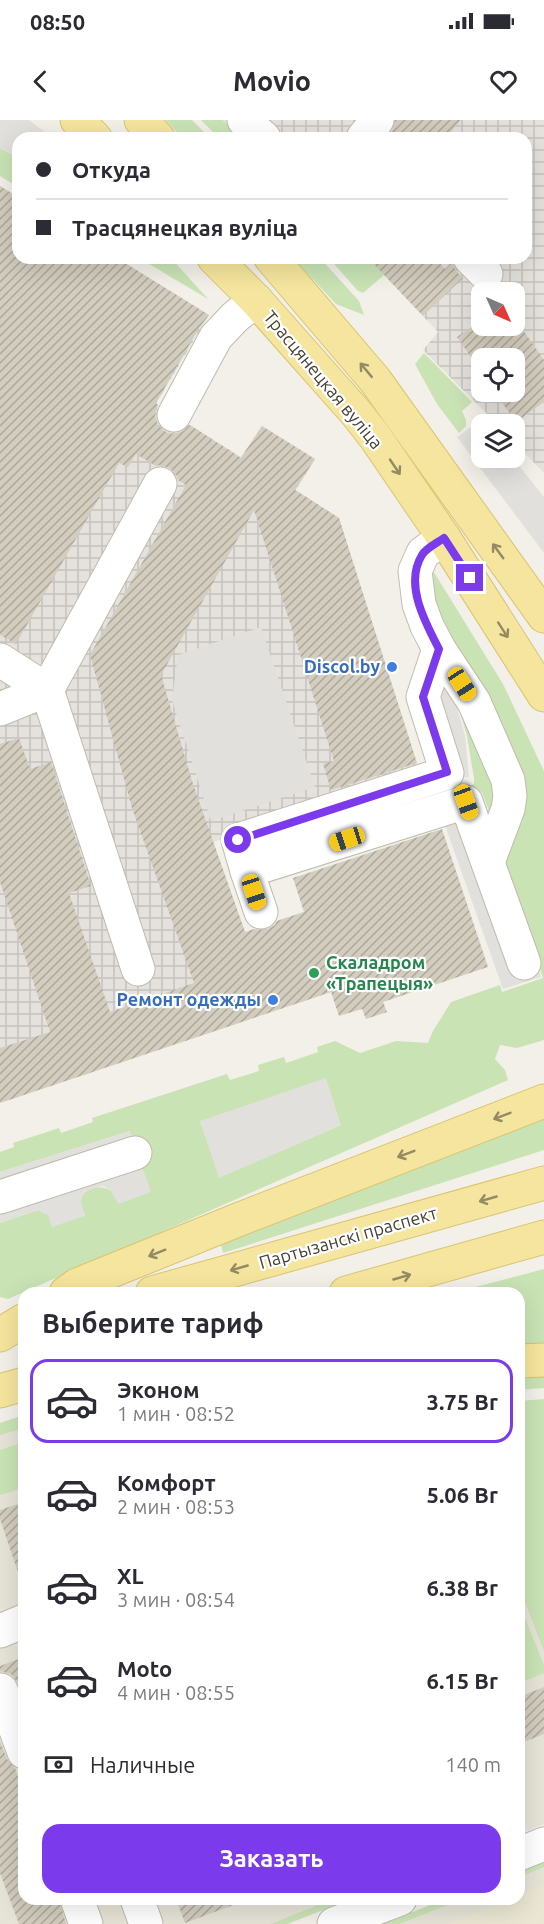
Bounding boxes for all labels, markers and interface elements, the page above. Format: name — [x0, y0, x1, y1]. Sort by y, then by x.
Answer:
text: 08:50 — [30, 9, 85, 34]
icon: back — [24, 65, 57, 98]
icon: heart — [487, 65, 520, 98]
text: Movio — [233, 66, 311, 96]
text: Откуда — [72, 157, 151, 182]
text: Трасцянецкая вуліца — [72, 215, 298, 240]
north arrow — [471, 282, 525, 336]
map controls — [471, 282, 525, 468]
street label: Трасцянецкая вуліца — [260, 306, 387, 452]
button: locate — [471, 348, 525, 402]
one-way arrow — [360, 362, 373, 378]
button: layers — [471, 414, 525, 468]
one-way arrow — [389, 459, 401, 475]
one-way arrow — [492, 544, 504, 560]
route end — [456, 564, 483, 591]
one-way arrow — [497, 621, 509, 638]
place label: Discol.by — [304, 656, 380, 676]
marker: Discol.by — [385, 660, 399, 674]
car — [445, 664, 479, 704]
car — [451, 782, 481, 822]
car — [327, 825, 367, 853]
route start — [224, 826, 251, 853]
car — [240, 872, 268, 912]
place label: Скаладром «Трапецыя» — [326, 952, 433, 993]
marker: Скаладром «Трапецыя» — [307, 966, 321, 980]
place label: Ремонт одежды — [117, 989, 261, 1009]
marker: Ремонт одежды — [266, 993, 280, 1007]
one-way arrow — [494, 1112, 512, 1123]
one-way arrow — [398, 1149, 416, 1160]
one-way arrow — [479, 1193, 498, 1205]
street label: Партызанскі праспект — [256, 1202, 439, 1272]
one-way arrow — [148, 1248, 167, 1259]
one-way arrow — [230, 1263, 249, 1275]
one-way arrow — [393, 1271, 412, 1282]
text: Выберите тариф — [42, 1308, 264, 1338]
icon: car — [45, 1374, 99, 1428]
text: Эконом — [117, 1377, 199, 1402]
text: 3.75 Br — [427, 1389, 498, 1414]
text: 1 мин · 08:52 — [117, 1402, 235, 1425]
icon: car — [45, 1467, 99, 1521]
text: Комфорт — [117, 1470, 216, 1495]
text: 5.06 Br — [427, 1482, 498, 1507]
text: 2 мин · 08:53 — [117, 1495, 235, 1518]
icon: car — [45, 1560, 99, 1614]
text: XL — [117, 1563, 144, 1588]
text: 6.38 Br — [427, 1575, 498, 1600]
text: 3 мин · 08:54 — [117, 1588, 235, 1611]
icon: car — [45, 1653, 99, 1707]
text: Moto — [117, 1656, 172, 1681]
text: 6.15 Br — [427, 1668, 498, 1693]
text: 4 мин · 08:55 — [117, 1681, 235, 1704]
icon: cash — [42, 1748, 75, 1781]
text: Наличные — [90, 1752, 195, 1777]
text: 140 m — [445, 1753, 501, 1776]
button: Заказать — [42, 1824, 501, 1893]

